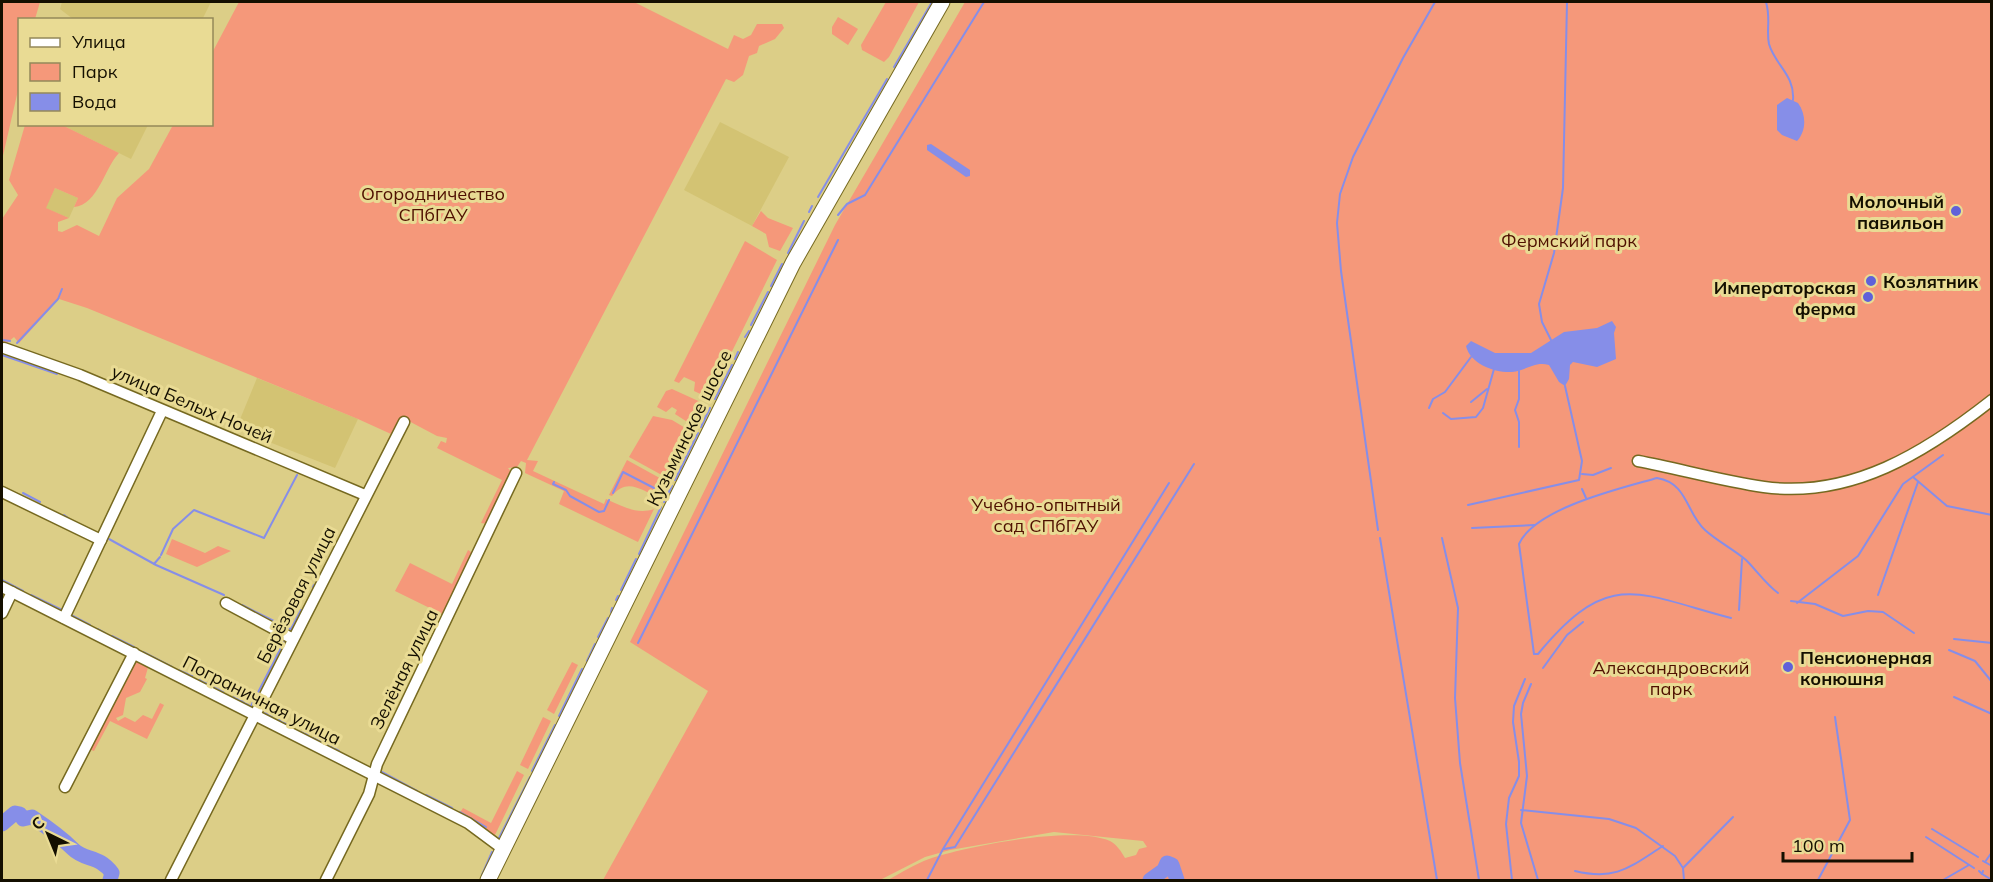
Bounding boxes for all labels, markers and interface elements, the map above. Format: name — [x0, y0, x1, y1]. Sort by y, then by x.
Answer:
legend — [18, 18, 213, 126]
text: Улица — [71, 30, 126, 53]
text: Парк — [72, 60, 118, 83]
text: Вода — [72, 90, 117, 113]
park label: Огородничество СПбГАУ — [361, 182, 505, 226]
place label: Молочный павильон — [1849, 190, 1944, 234]
marker: Молочный павильон — [1949, 204, 1963, 218]
park label: Фермский парк — [1501, 229, 1637, 252]
place label: Козлятник — [1883, 270, 1979, 293]
marker: Козлятник — [1864, 274, 1878, 288]
place label: Императорская ферма — [1714, 276, 1856, 320]
marker: Императорская ферма — [1861, 290, 1875, 304]
street label: Кузьминское шоссе — [641, 346, 737, 510]
street label: улица Белых Ночей — [108, 360, 276, 448]
park label: Учебно-опытный сад СПбГАУ — [970, 493, 1121, 537]
street label: Берёзовая улица — [252, 523, 340, 667]
street label: Зелёная улица — [365, 605, 443, 733]
place label: Пенсионерная конюшня — [1800, 646, 1932, 690]
street label: Пограничная улица — [179, 650, 345, 750]
park label: Александровский парк — [1593, 656, 1749, 700]
marker: Пенсионерная конюшня — [1781, 660, 1795, 674]
north arrow — [18, 804, 78, 864]
text: С — [27, 812, 49, 834]
scale bar — [1783, 825, 1912, 863]
text: 100 m — [1792, 834, 1845, 857]

